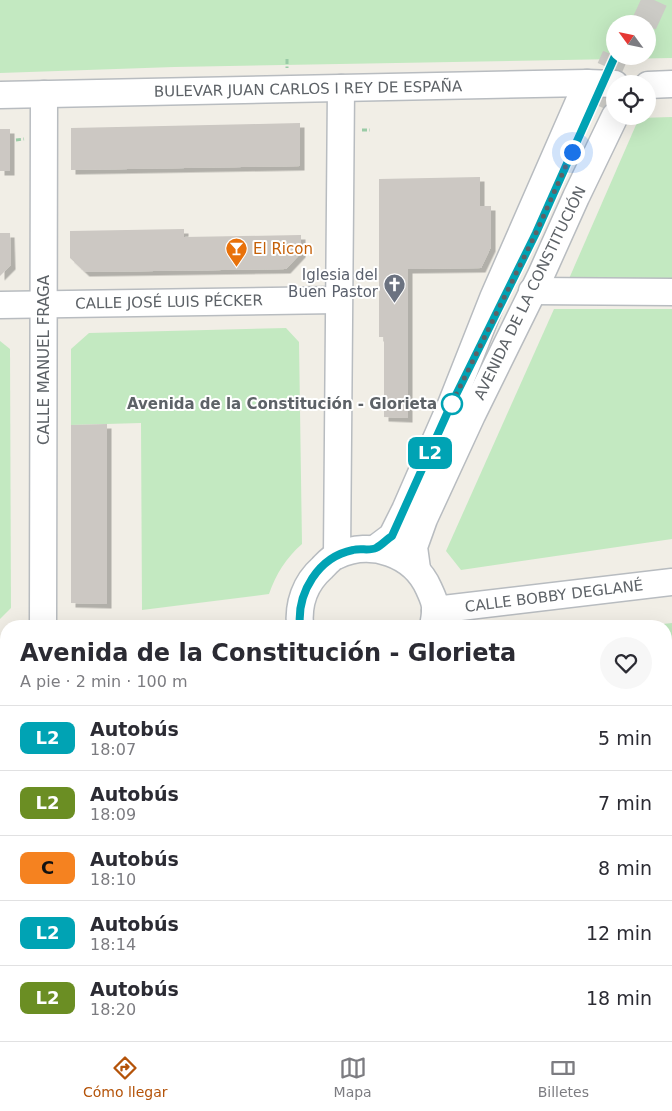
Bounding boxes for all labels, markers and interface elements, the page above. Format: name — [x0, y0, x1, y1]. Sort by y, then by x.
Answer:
north arrow — [606, 15, 656, 65]
map controls — [606, 15, 656, 125]
button: locate — [606, 75, 656, 125]
street label: BULEVAR JUAN CARLOS I REY DE ESPAÑA — [154, 76, 463, 101]
your location — [560, 140, 585, 165]
street label: AVENIDA DE LA CONSTITUCIÓN — [469, 183, 590, 403]
bar icon: El Ricon — [225, 237, 249, 268]
place label: El Ricon — [253, 240, 313, 258]
place label: Iglesia del Buen Pastor — [288, 266, 379, 301]
church icon: Iglesia del Buen Pastor — [382, 272, 406, 303]
street label: CALLE MANUEL FRAGA — [35, 274, 53, 445]
street label: CALLE JOSÉ LUIS PÉCKER — [75, 290, 263, 313]
marker: Avenida de la Constitución - Glorieta — [441, 393, 463, 415]
place label: Avenida de la Constitución - Glorieta — [127, 395, 437, 413]
line badge: L2 — [408, 437, 452, 469]
text: L2 — [418, 442, 442, 463]
street label: CALLE BOBBY DEGLANÉ — [464, 575, 644, 616]
button: heart — [600, 637, 652, 689]
text: Avenida de la Constitución - Glorieta — [20, 639, 516, 667]
text: A pie · 2 min · 100 m — [20, 672, 188, 691]
text: Autobús — [90, 718, 179, 740]
text: L2 — [36, 727, 60, 748]
text: 5 min — [598, 727, 652, 749]
text: 18:07 — [90, 740, 136, 759]
text: Autobús — [90, 783, 179, 805]
text: L2 — [36, 792, 60, 813]
text: 7 min — [598, 792, 652, 814]
text: 18:09 — [90, 805, 136, 824]
text: Autobús — [90, 848, 179, 870]
text: C — [41, 857, 54, 878]
text: 8 min — [598, 857, 652, 879]
text: 18:10 — [90, 870, 136, 889]
text: Autobús — [90, 913, 179, 935]
text: L2 — [36, 922, 60, 943]
text: 12 min — [586, 922, 652, 944]
text: 18:14 — [90, 935, 136, 954]
text: Autobús — [90, 978, 179, 1000]
text: L2 — [36, 987, 60, 1008]
text: 18 min — [586, 987, 652, 1009]
text: 18:20 — [90, 1000, 136, 1019]
tab: Cómo llegar — [83, 1054, 168, 1100]
tab: Mapa — [334, 1054, 372, 1100]
tab: Billetes — [538, 1054, 589, 1100]

